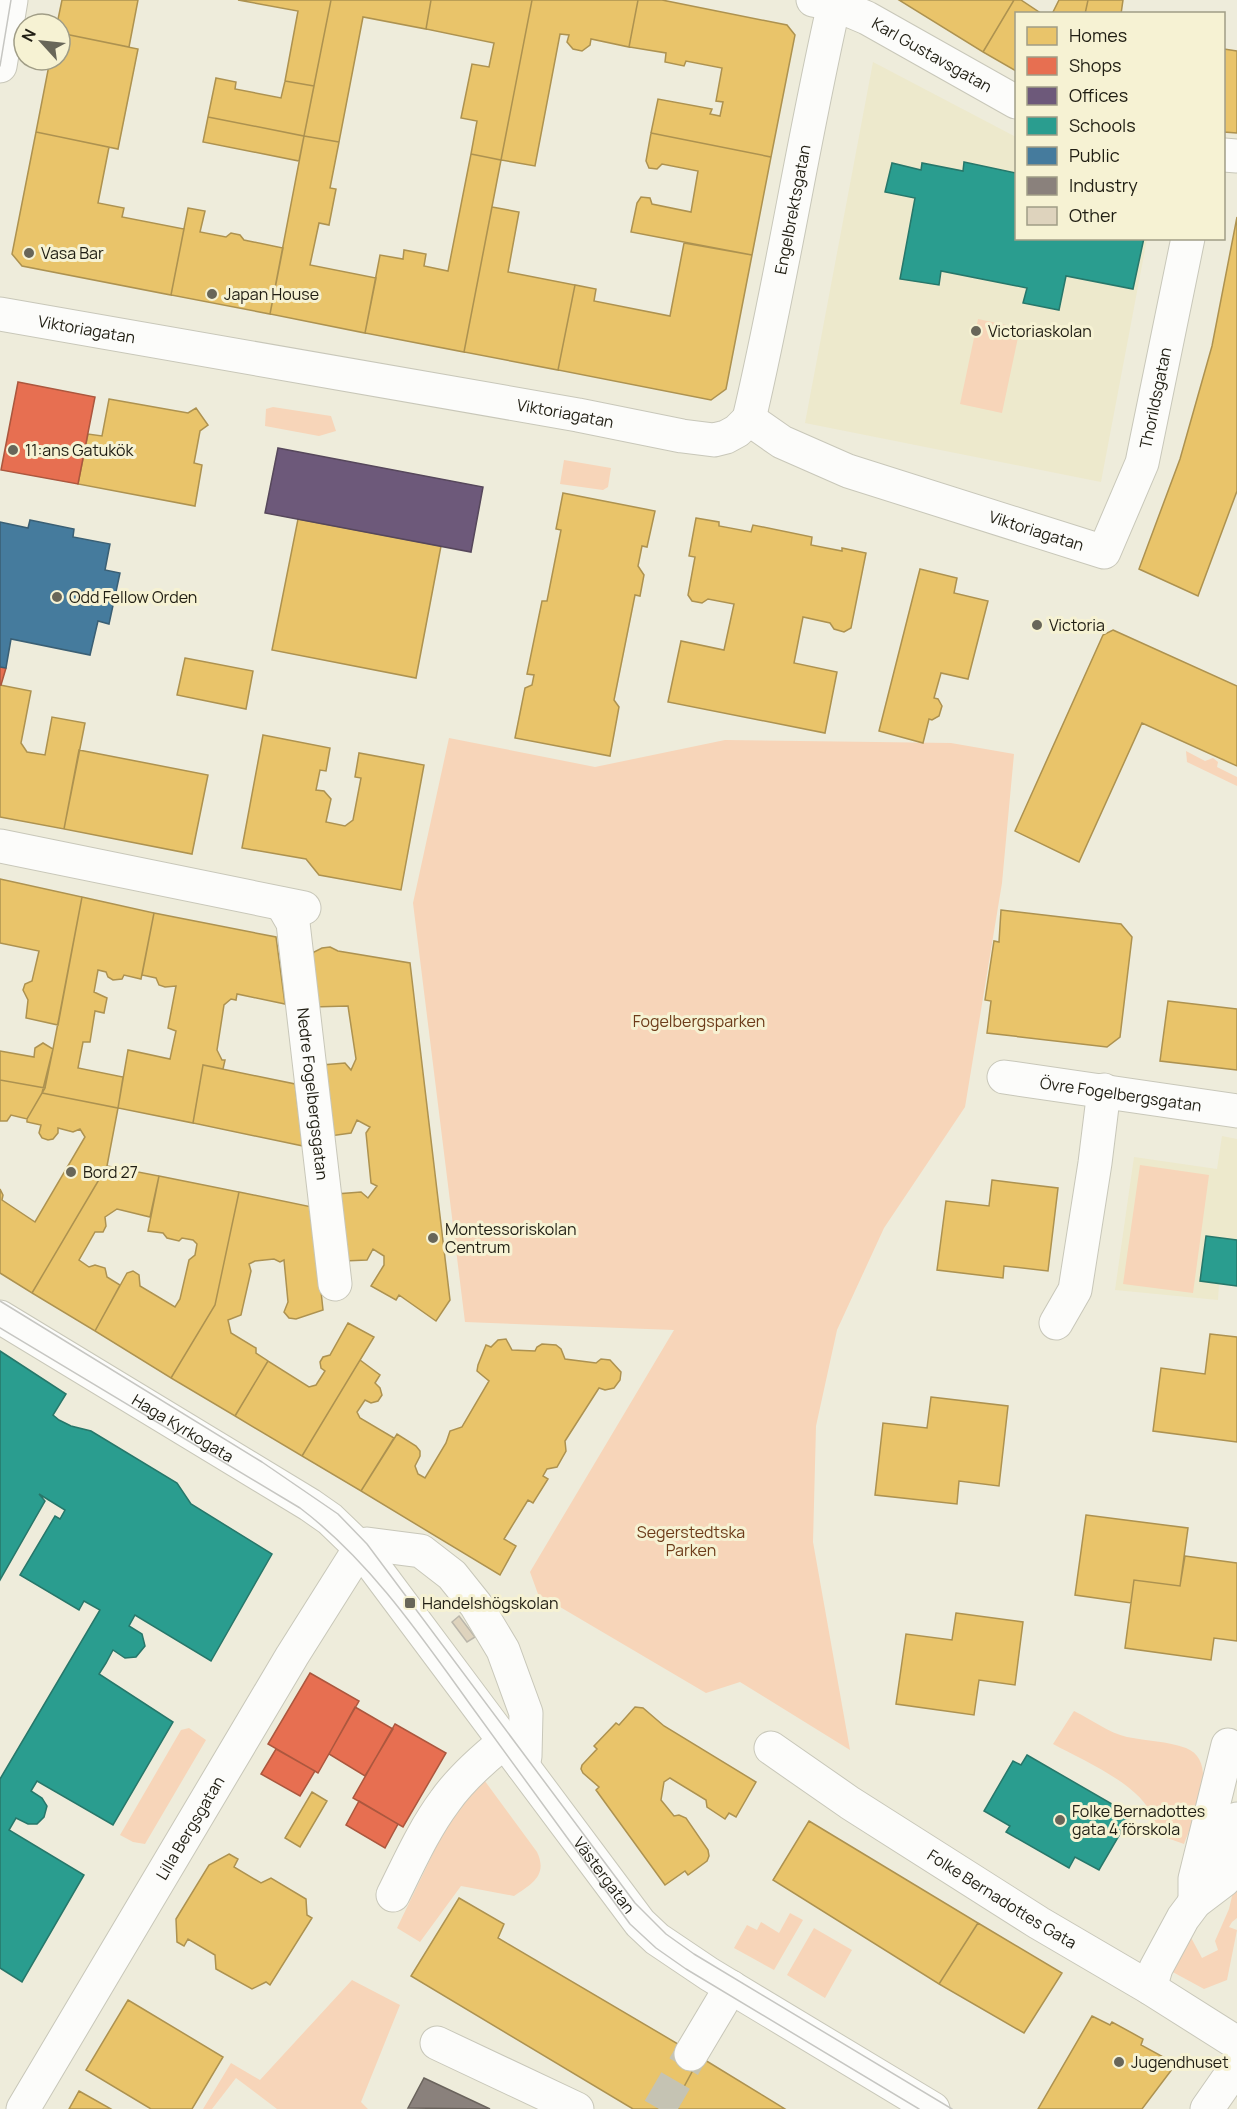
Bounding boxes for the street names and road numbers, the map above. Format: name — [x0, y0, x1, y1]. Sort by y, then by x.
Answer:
street label: Karl Gustavsgatan — [868, 12, 996, 97]
street label: Engelbrektsgatan — [769, 143, 816, 276]
street label: Viktoriagatan — [36, 310, 137, 348]
street label: Thorildsgatan — [1134, 345, 1176, 451]
street label: Viktoriagatan — [515, 394, 616, 433]
street label: Viktoriagatan — [986, 505, 1087, 556]
street label: Nedre Fogelbergsgatan — [292, 1007, 334, 1181]
street label: Övre Fogelbergsgatan — [1038, 1071, 1203, 1117]
street label: Haga Kyrkogata — [128, 1389, 238, 1467]
street label: Lilla Bergsgatan — [151, 1772, 229, 1884]
street label: Västergatan — [568, 1832, 640, 1918]
street label: Folke Bernadottes Gata — [923, 1844, 1081, 1954]

